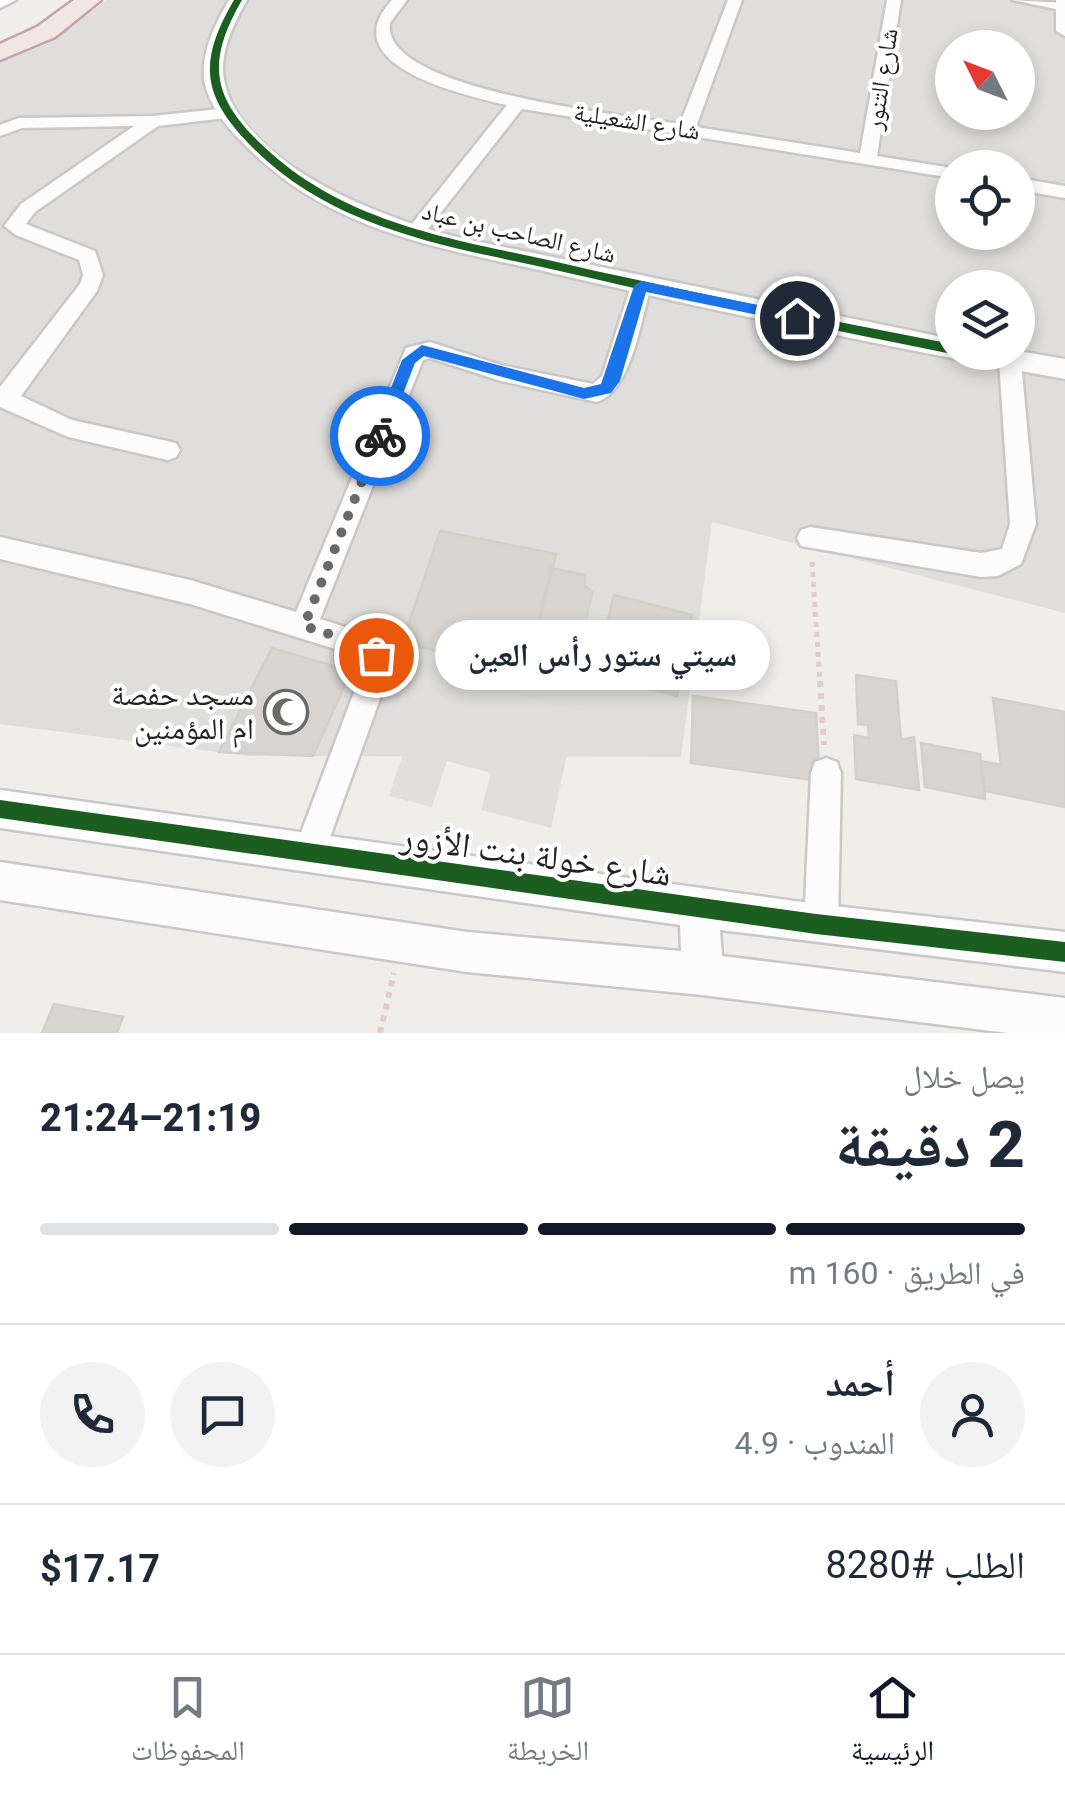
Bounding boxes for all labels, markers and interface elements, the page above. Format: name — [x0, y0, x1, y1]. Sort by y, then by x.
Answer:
street label: شارع التنور — [859, 26, 905, 133]
north arrow — [935, 30, 1035, 130]
map controls — [935, 30, 1035, 370]
street label: شارع الشعيلية — [572, 97, 702, 147]
button: locate — [935, 150, 1035, 250]
street label: شارع الصاحب بن عباد — [419, 196, 618, 270]
button: layers — [935, 270, 1035, 370]
pin — [755, 276, 840, 361]
icon: home — [770, 291, 825, 346]
courier — [330, 386, 430, 486]
icon: bike — [353, 409, 408, 464]
pin — [334, 613, 419, 698]
callout: سيتي ستور رأس العين — [436, 620, 771, 690]
icon: bag — [349, 628, 404, 683]
text: سيتي ستور رأس العين — [468, 636, 737, 674]
place label: مسجد حفصة ام المؤمنين — [111, 677, 254, 748]
mosque icon: مسجد حفصة ام المؤمنين — [263, 689, 309, 735]
street label: شارع خولة بنت الأزور — [397, 816, 674, 896]
text: يصل خلال — [903, 1058, 1025, 1096]
text: 21:19–21:24 — [40, 1096, 261, 1140]
text: 2 دقيقة — [835, 1107, 1025, 1183]
text: في الطريق · 160 m — [788, 1254, 1025, 1292]
text: أحمد — [825, 1361, 895, 1405]
button: phone — [40, 1362, 145, 1467]
button: chat — [170, 1362, 275, 1467]
button: person — [920, 1362, 1025, 1467]
text: المندوب · 4.9 — [735, 1424, 895, 1462]
text: الطلب #8280 — [825, 1543, 1025, 1587]
text: $17.17 — [40, 1547, 160, 1591]
tab: المحفوظات — [131, 1670, 245, 1778]
tab: الخريطة — [507, 1670, 589, 1778]
tab: الرئيسية — [851, 1670, 934, 1778]

